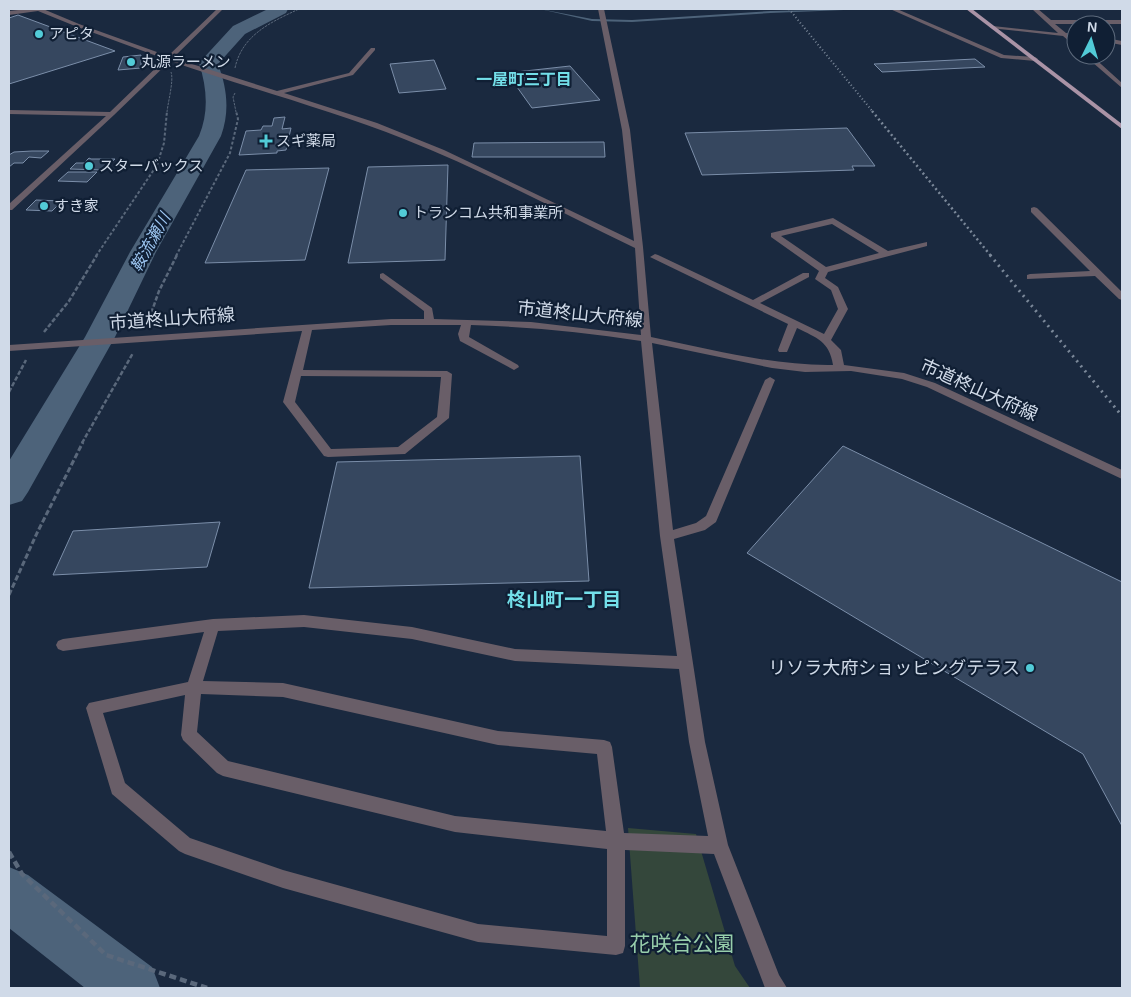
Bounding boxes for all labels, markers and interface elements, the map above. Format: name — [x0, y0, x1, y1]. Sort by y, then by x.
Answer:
north arrow — [1066, 15, 1116, 65]
text: N — [1086, 19, 1098, 35]
place label: アピタ — [49, 25, 94, 42]
marker: アピタ — [33, 28, 45, 40]
place label: 丸源ラーメン — [141, 53, 230, 70]
marker: 丸源ラーメン — [125, 56, 137, 68]
district label: 一屋町三丁目 — [476, 71, 572, 88]
place label: スギ薬局 — [276, 132, 336, 149]
marker: スギ薬局 — [260, 135, 272, 147]
place label: スターバックス — [99, 157, 203, 174]
marker: スターバックス — [83, 160, 95, 172]
place label: すき家 — [54, 197, 99, 214]
marker: すき家 — [38, 200, 50, 212]
place label: トランコム共和事業所 — [413, 204, 563, 221]
marker: トランコム共和事業所 — [397, 207, 409, 219]
water label: 鞍流瀬川 — [127, 208, 174, 274]
street label: 市道柊山大府線 — [516, 297, 644, 331]
street label: 市道柊山大府線 — [108, 305, 236, 333]
street label: 市道柊山大府線 — [917, 355, 1041, 425]
district label: 柊山町一丁目 — [507, 589, 621, 610]
place label: リソラ大府ショッピングテラス — [768, 658, 1020, 678]
marker: リソラ大府ショッピングテラス — [1024, 662, 1036, 674]
park label: 花咲台公園 — [630, 932, 735, 955]

